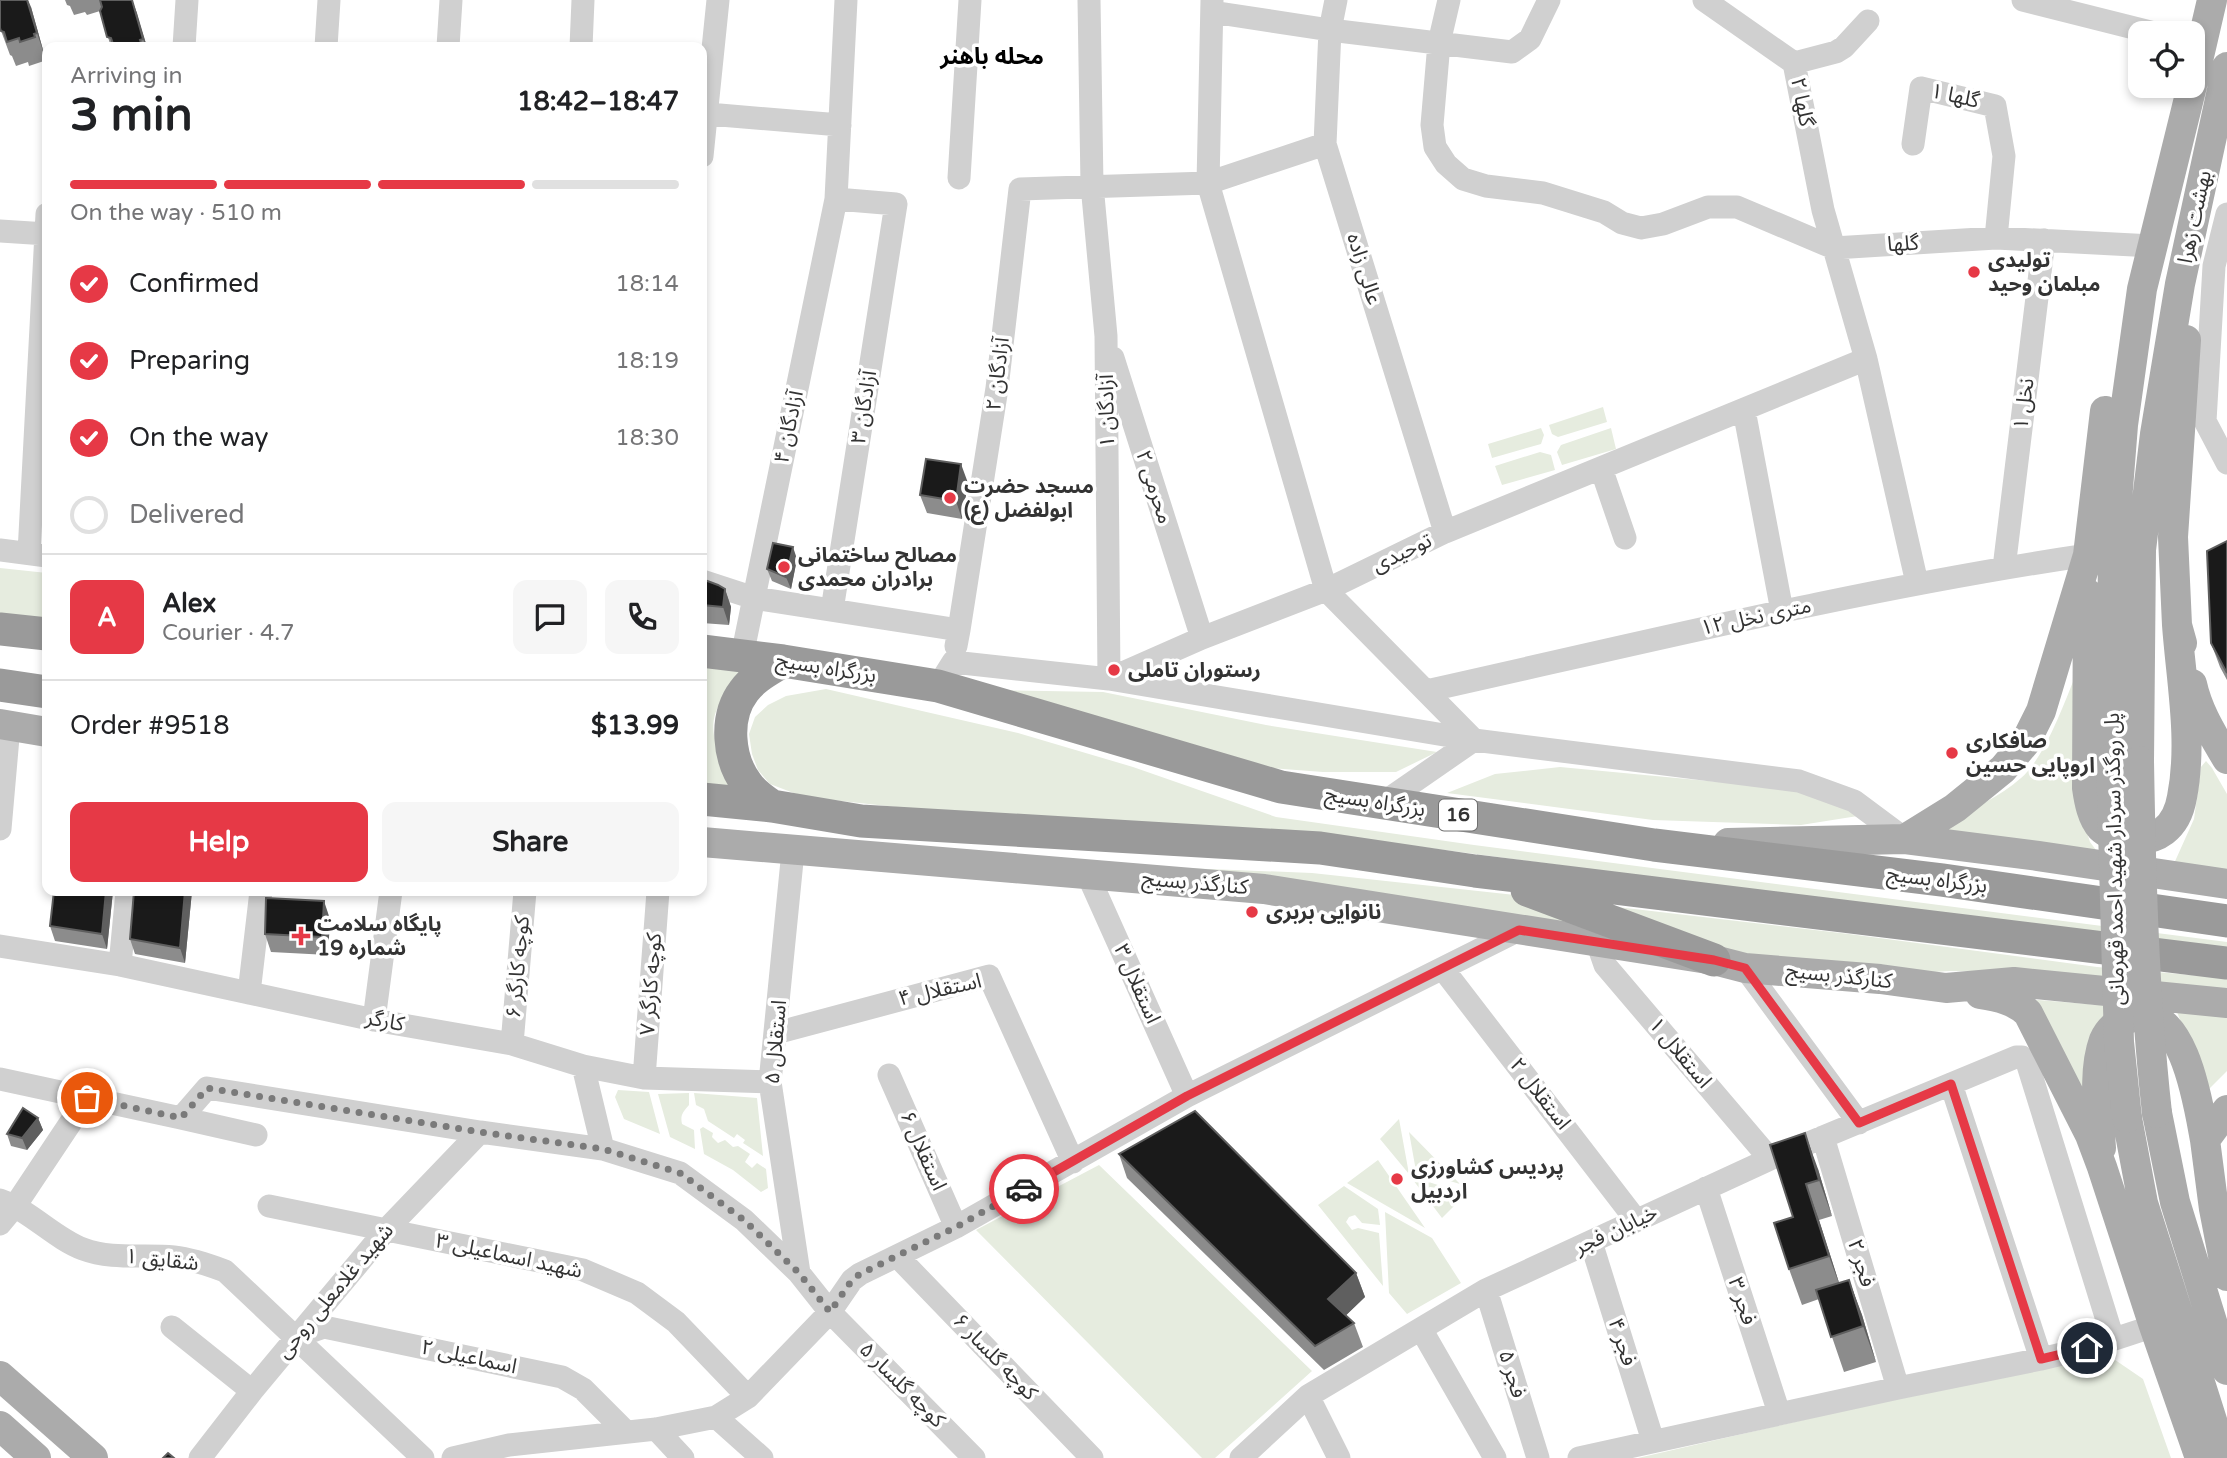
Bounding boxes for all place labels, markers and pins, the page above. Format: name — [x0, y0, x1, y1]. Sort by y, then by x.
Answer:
place label: تولیدی مبلمان وحید — [1988, 248, 2101, 297]
marker: تولیدی مبلمان وحید — [1966, 264, 1982, 280]
place label: مسجد حضرت ابولفضل (ع) — [964, 474, 1094, 525]
marker: مسجد حضرت ابولفضل (ع) — [942, 490, 958, 506]
place label: مصالح ساختمانی برادران محمدی — [798, 543, 957, 592]
marker: مصالح ساختمانی برادران محمدی — [776, 559, 792, 575]
place label: رستوران تاملی — [1128, 658, 1261, 683]
marker: رستوران تاملی — [1106, 662, 1122, 678]
place label: صافکاری اروپایی حسین — [1966, 729, 2095, 778]
marker: صافکاری اروپایی حسین — [1944, 745, 1960, 761]
place label: نانوایی بربری — [1266, 900, 1381, 925]
marker: نانوایی بربری — [1244, 904, 1260, 920]
place label: پایگاه سلامت شماره 19 — [317, 912, 442, 961]
marker: پایگاه سلامت شماره 19 — [291, 926, 311, 946]
pin — [57, 1068, 117, 1128]
place label: پردیس کشاورزی اردبیل — [1411, 1155, 1564, 1204]
marker: پردیس کشاورزی اردبیل — [1389, 1171, 1405, 1187]
pin — [2057, 1318, 2117, 1378]

